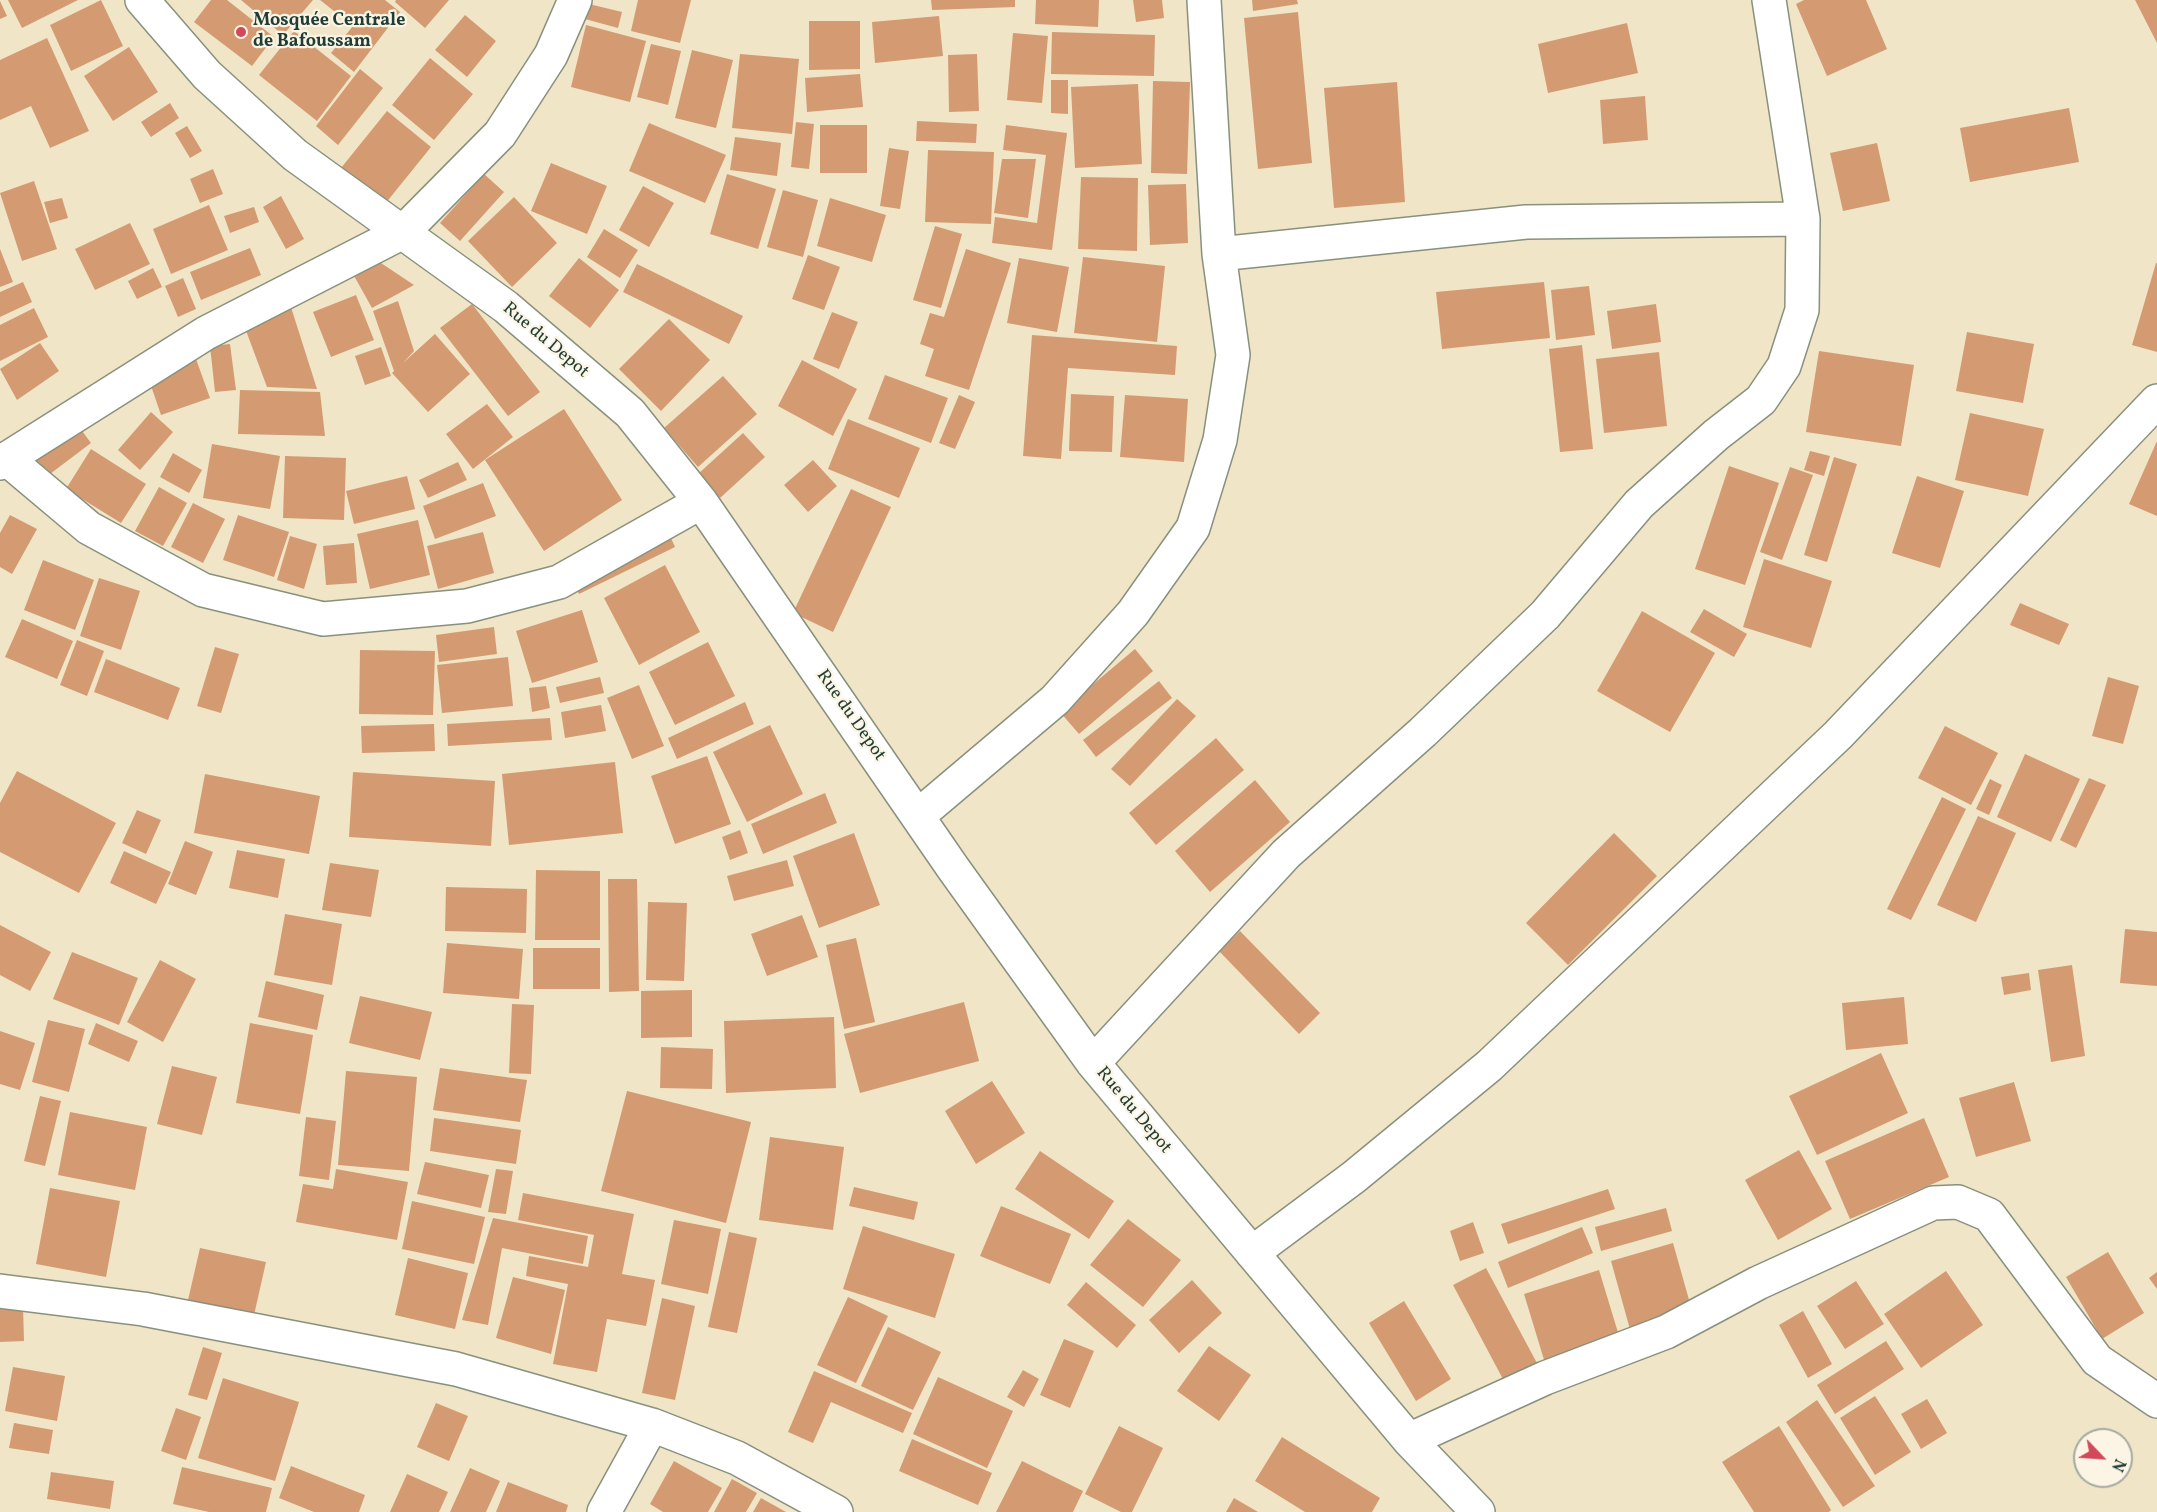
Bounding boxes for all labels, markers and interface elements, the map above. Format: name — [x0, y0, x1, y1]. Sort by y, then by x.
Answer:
place label: Mosquée Centrale de Bafoussam — [253, 11, 405, 54]
marker: Mosquée Centrale de Bafoussam — [234, 25, 248, 39]
street label: Rue du Depot — [497, 299, 593, 383]
street label: Rue du Depot — [811, 666, 889, 766]
street label: Rue du Depot — [1091, 1063, 1175, 1159]
north arrow — [2073, 1428, 2133, 1488]
text: N — [2105, 1455, 2130, 1475]

